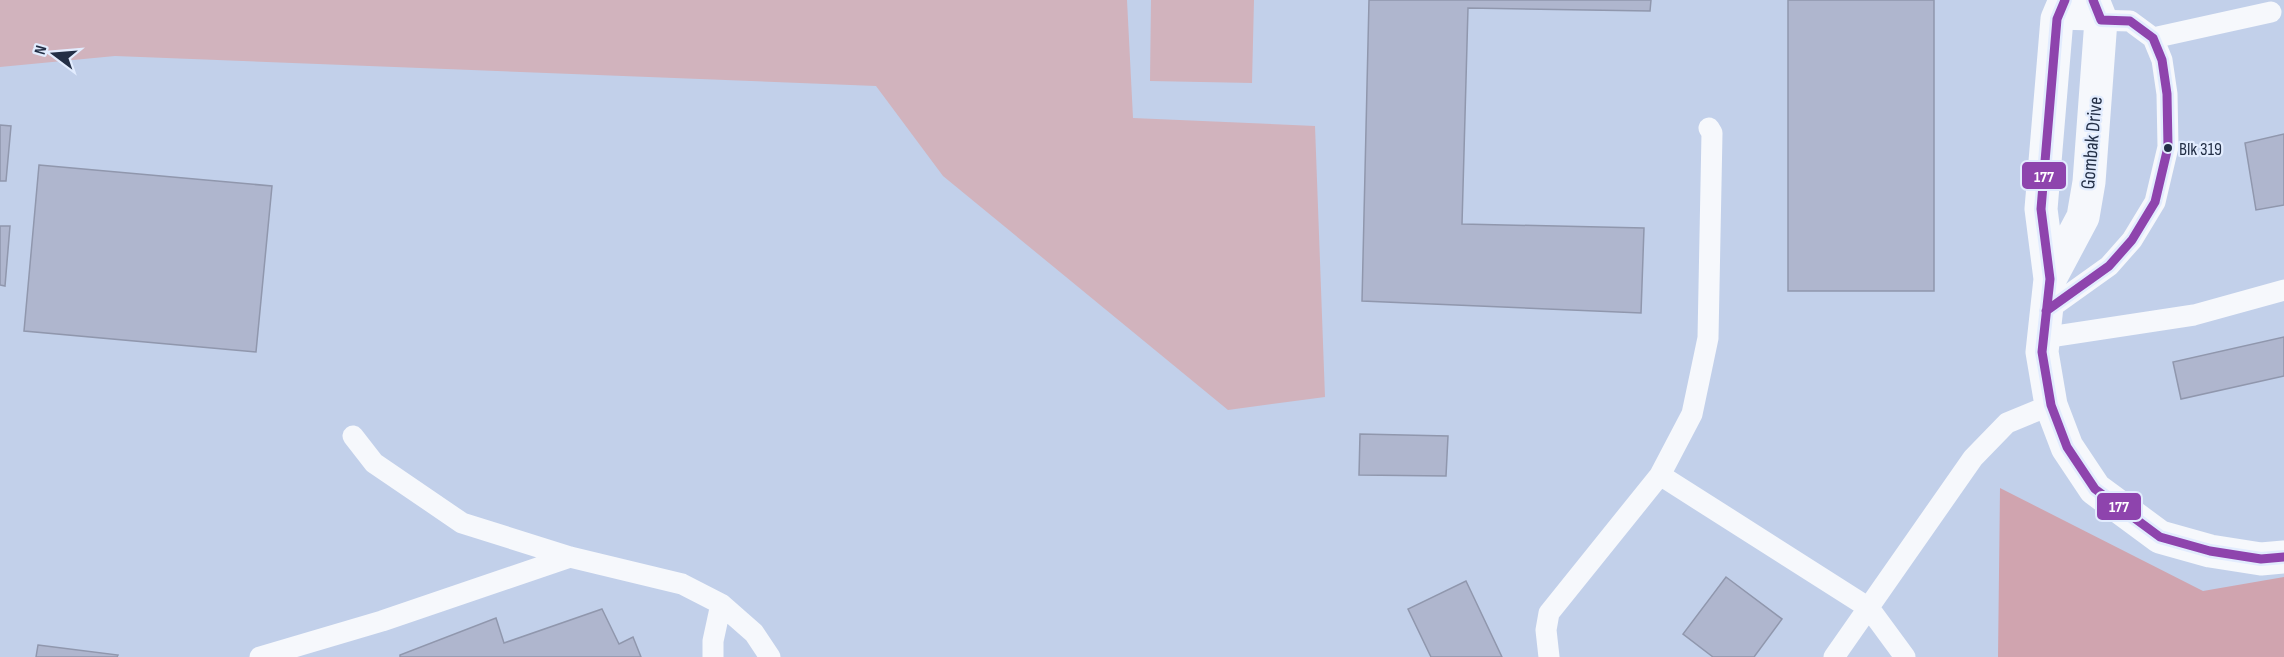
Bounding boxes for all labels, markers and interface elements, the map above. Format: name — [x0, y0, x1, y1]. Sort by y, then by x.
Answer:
north arrow — [24, 24, 84, 84]
text: N — [31, 44, 51, 57]
street label: Gombak Drive — [2076, 96, 2108, 190]
place label: Blk 319 — [2179, 139, 2222, 160]
marker: Blk 319 — [2162, 142, 2174, 154]
line badge: 177 — [2021, 161, 2067, 190]
text: 177 — [2034, 168, 2054, 187]
line badge: 177 — [2096, 492, 2142, 521]
text: 177 — [2109, 498, 2129, 517]

